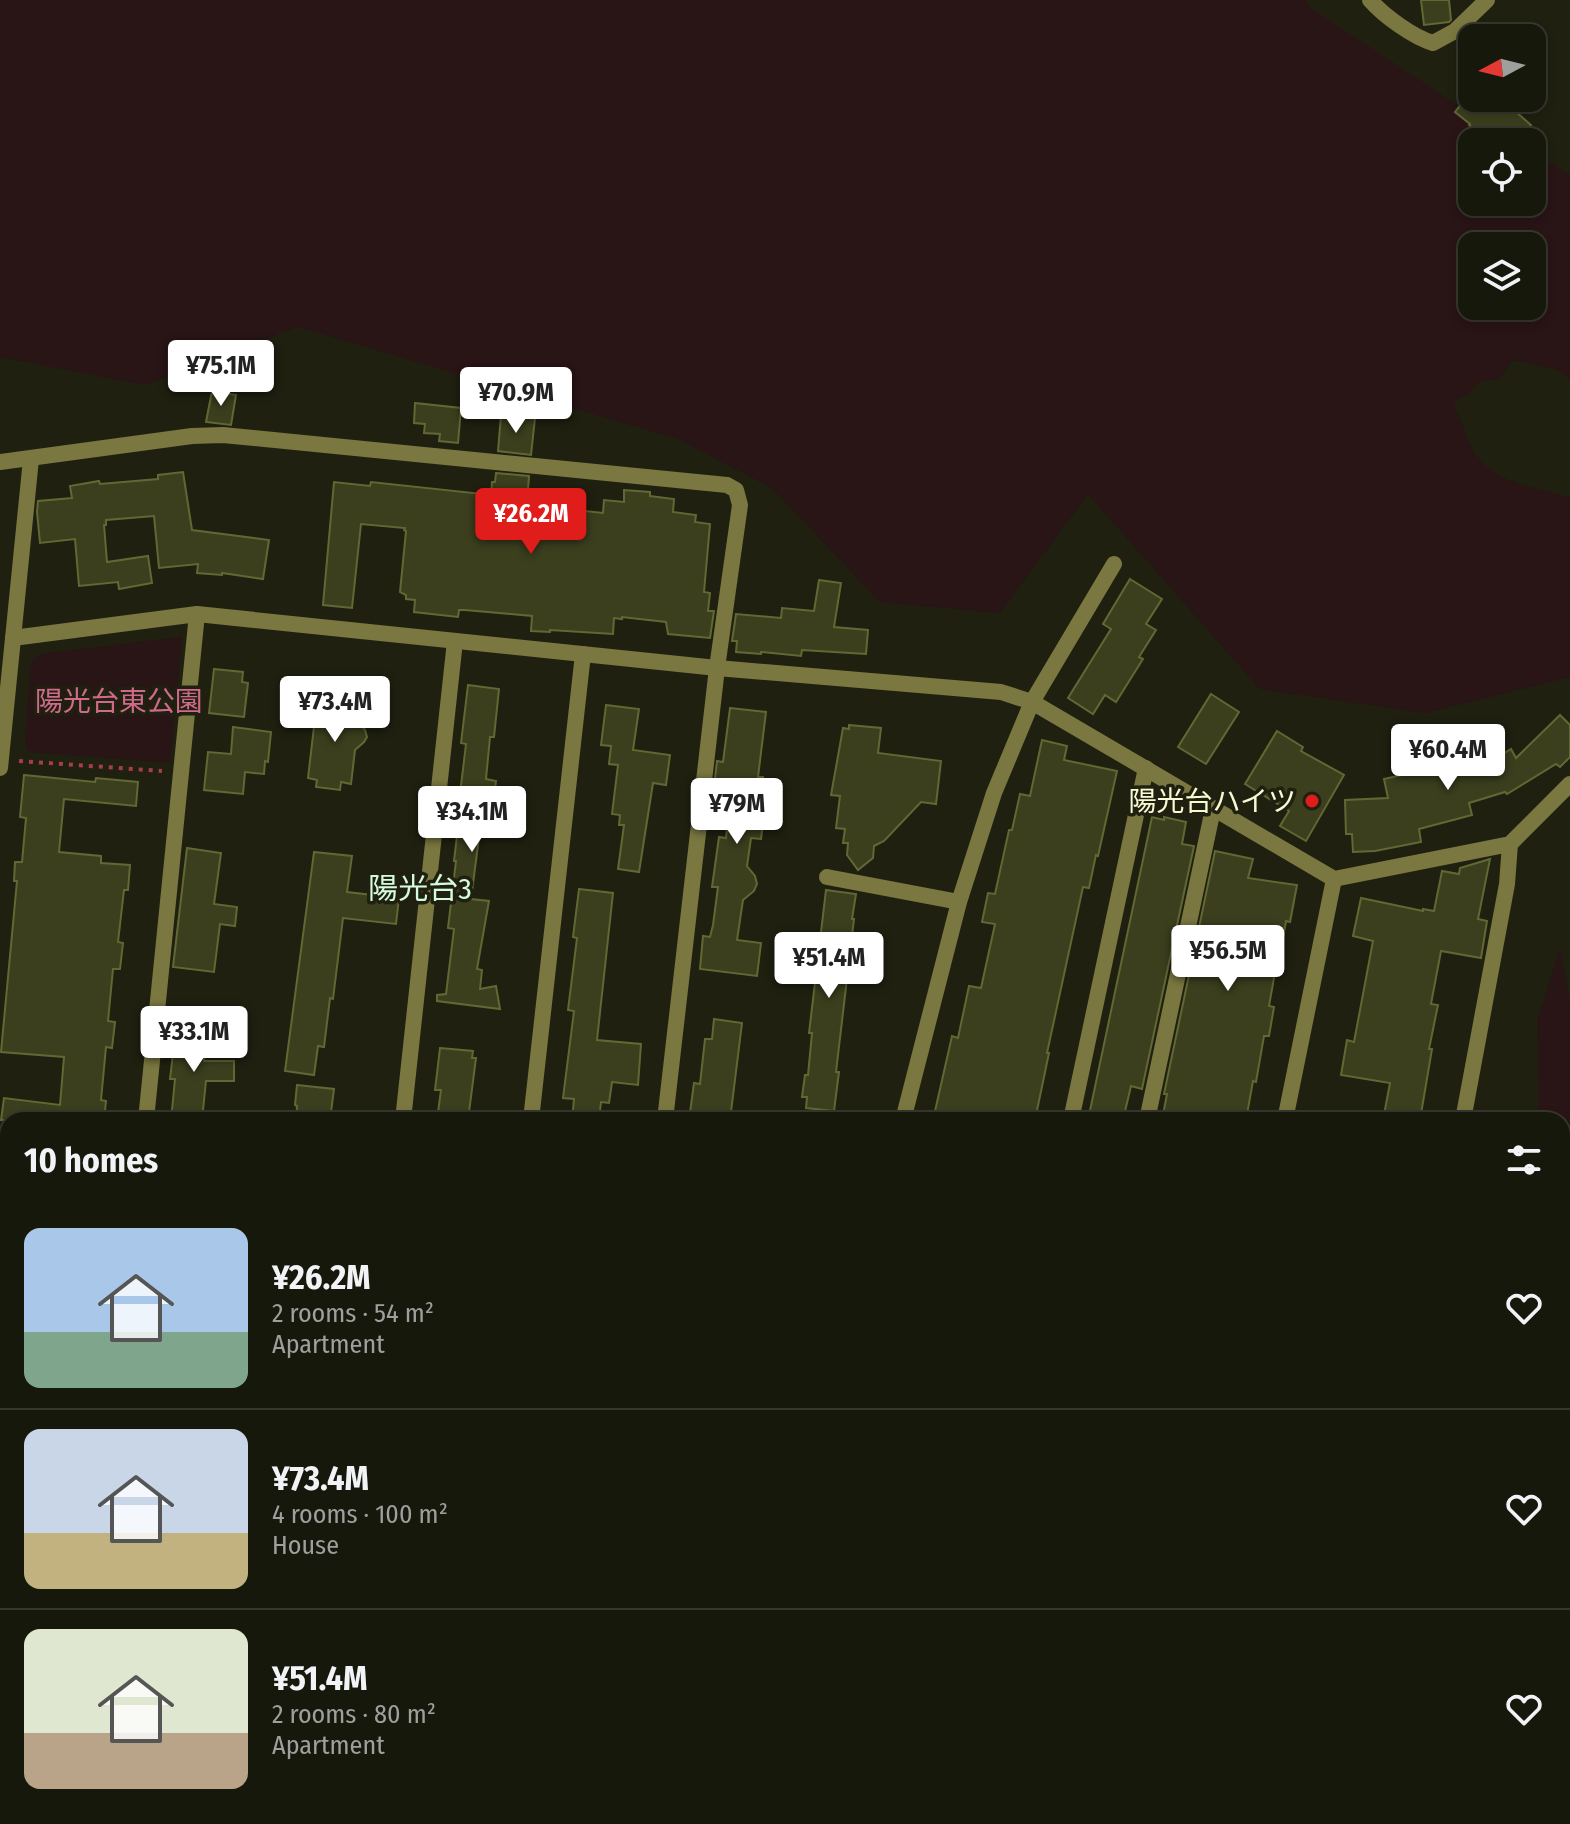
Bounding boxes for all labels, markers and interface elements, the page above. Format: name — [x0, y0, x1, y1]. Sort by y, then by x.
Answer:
north arrow — [1458, 24, 1546, 112]
map controls — [1458, 24, 1546, 320]
button: locate — [1458, 128, 1546, 216]
button: layers — [1458, 232, 1546, 320]
pin: ¥75.1M — [156, 340, 286, 408]
text: ¥75.1M — [186, 350, 256, 381]
pin: ¥70.9M — [451, 367, 581, 435]
text: ¥70.9M — [478, 377, 554, 408]
pin: ¥26.2M — [466, 488, 596, 556]
text: ¥26.2M — [493, 498, 569, 529]
pin: ¥73.4M — [270, 676, 400, 744]
park label: 陽光台東公園 — [35, 685, 203, 718]
text: ¥73.4M — [298, 686, 372, 717]
pin: ¥60.4M — [1383, 724, 1513, 792]
text: ¥60.4M — [1409, 734, 1487, 765]
pin: ¥79M — [690, 778, 784, 846]
place label: 陽光台ハイツ — [1129, 785, 1296, 818]
pin: ¥34.1M — [407, 786, 537, 854]
text: ¥79M — [709, 788, 765, 819]
marker: 陽光台ハイツ — [1303, 792, 1321, 810]
text: ¥34.1M — [436, 796, 508, 827]
district label: 陽光台3 — [368, 871, 472, 907]
pin: ¥56.5M — [1163, 925, 1293, 993]
pin: ¥51.4M — [764, 932, 894, 1000]
text: ¥56.5M — [1189, 935, 1267, 966]
text: ¥51.4M — [792, 942, 866, 973]
pin: ¥33.1M — [129, 1006, 259, 1074]
text: ¥33.1M — [159, 1016, 229, 1047]
icon: filters — [1502, 1138, 1546, 1182]
text: 10 homes — [24, 1140, 158, 1181]
text: ¥26.2M — [272, 1257, 371, 1298]
icon: home — [88, 1260, 184, 1356]
icon: heart — [1502, 1286, 1546, 1330]
text: 2 rooms · 54 m² — [272, 1298, 434, 1329]
text: Apartment — [272, 1329, 385, 1360]
text: ¥73.4M — [272, 1458, 369, 1499]
icon: home — [88, 1461, 184, 1557]
icon: heart — [1502, 1487, 1546, 1531]
text: 4 rooms · 100 m² — [272, 1499, 448, 1530]
text: House — [272, 1530, 339, 1561]
text: ¥51.4M — [272, 1658, 367, 1699]
icon: home — [88, 1661, 184, 1757]
icon: heart — [1502, 1687, 1546, 1731]
text: 2 rooms · 80 m² — [272, 1699, 436, 1730]
text: Apartment — [272, 1730, 385, 1761]

